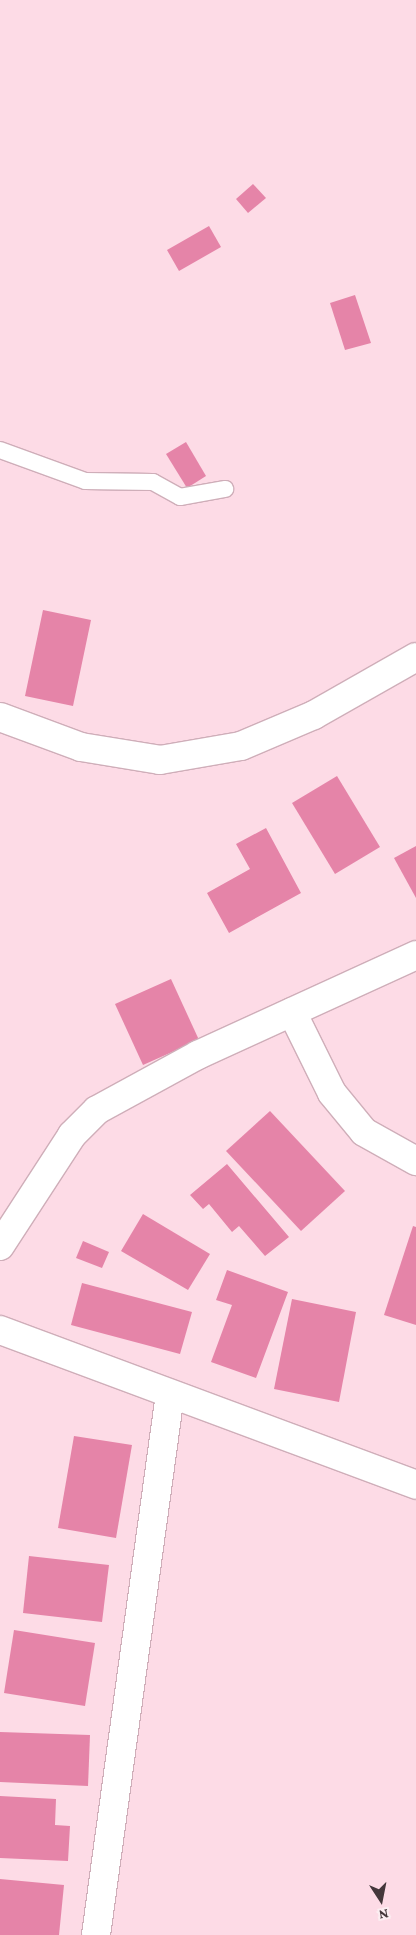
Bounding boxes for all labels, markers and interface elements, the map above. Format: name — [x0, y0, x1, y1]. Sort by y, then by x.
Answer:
north arrow — [356, 1875, 406, 1925]
text: N — [378, 1906, 390, 1923]

